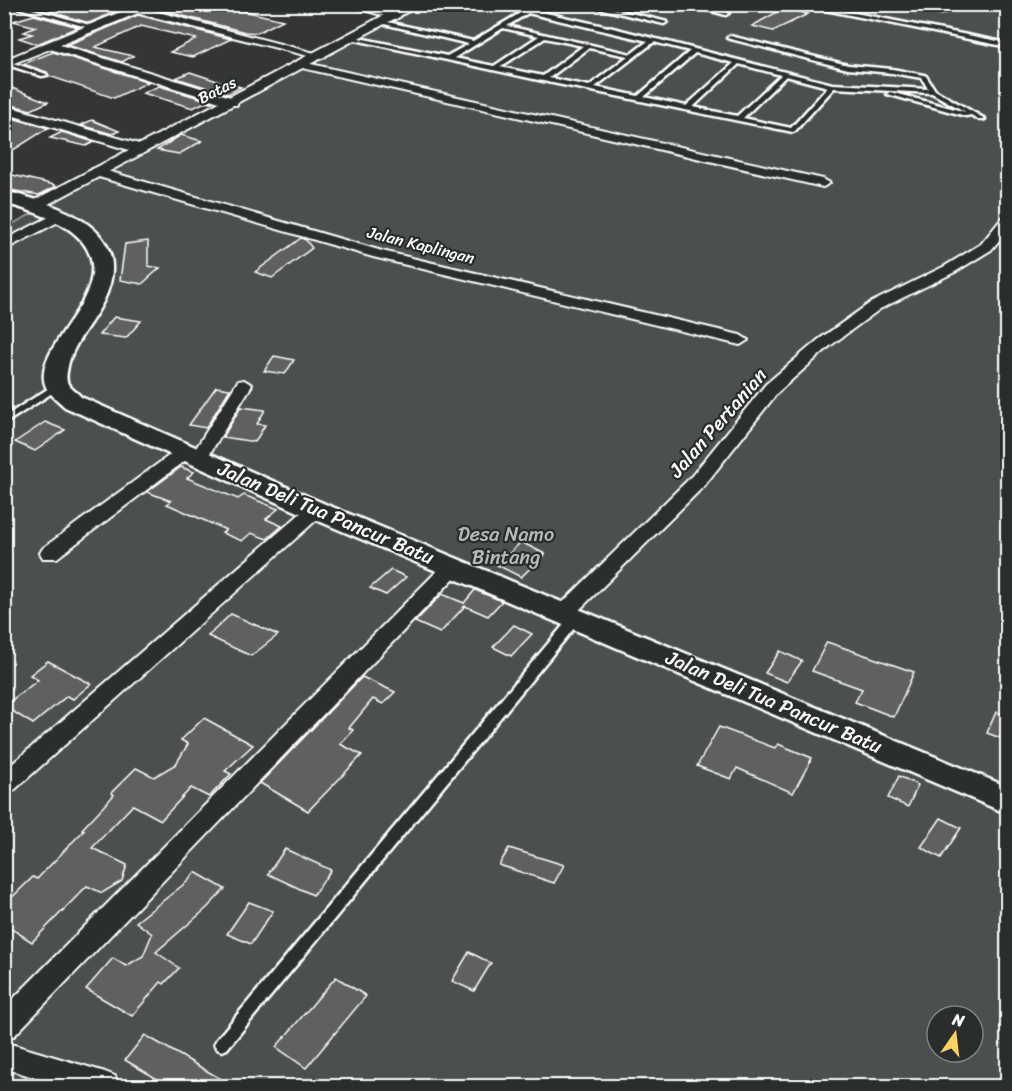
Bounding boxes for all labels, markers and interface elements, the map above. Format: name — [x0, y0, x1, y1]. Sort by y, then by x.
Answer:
street label: Batas — [192, 68, 242, 112]
street label: Jalan Kaplingan — [363, 217, 478, 272]
street label: Jalan Pertanian — [659, 360, 776, 487]
street label: Jalan Deli Tua Pancur Batu — [211, 451, 440, 575]
park label: Desa Namo Bintang — [458, 517, 554, 575]
street label: Jalan Deli Tua Pancur Batu — [659, 640, 888, 764]
north arrow — [925, 1004, 985, 1064]
text: N — [949, 1004, 968, 1036]

